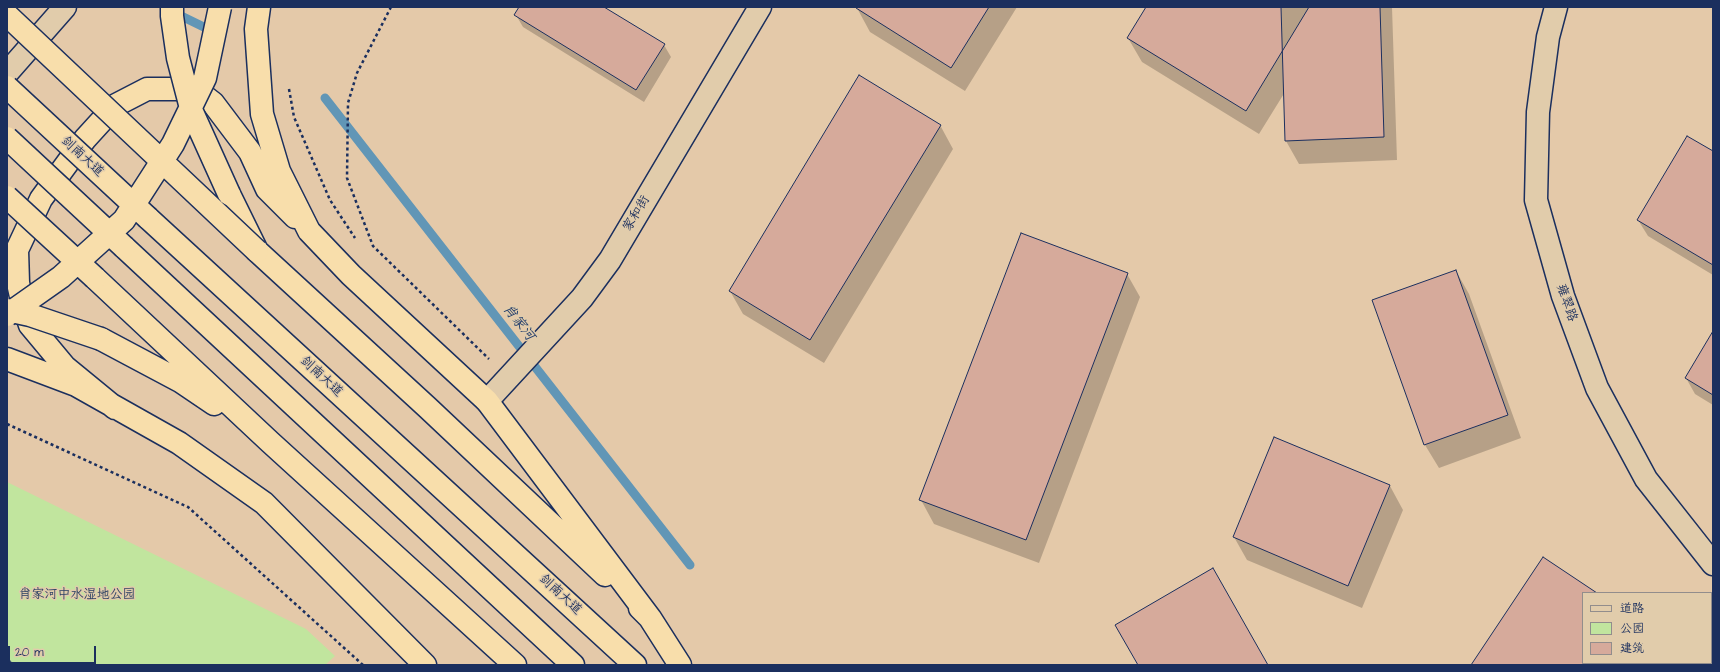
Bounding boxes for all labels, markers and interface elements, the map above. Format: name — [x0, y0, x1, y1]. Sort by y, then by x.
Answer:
street label: 剑南大道 — [58, 134, 106, 180]
street label: 家和街 — [620, 193, 654, 235]
street label: 雍翠路 — [1552, 282, 1580, 324]
water label: 肖家河 — [498, 301, 538, 345]
street label: 剑南大道 — [297, 354, 345, 400]
street label: 剑南大道 — [536, 572, 584, 618]
park label: 肖家河中水湿地公园 — [19, 587, 135, 603]
legend — [1582, 592, 1712, 664]
text: 道路 — [1620, 600, 1644, 617]
text: 公园 — [1620, 620, 1644, 637]
scale bar — [10, 638, 98, 664]
text: 建筑 — [1620, 640, 1644, 657]
text: 20 m — [15, 644, 44, 661]

